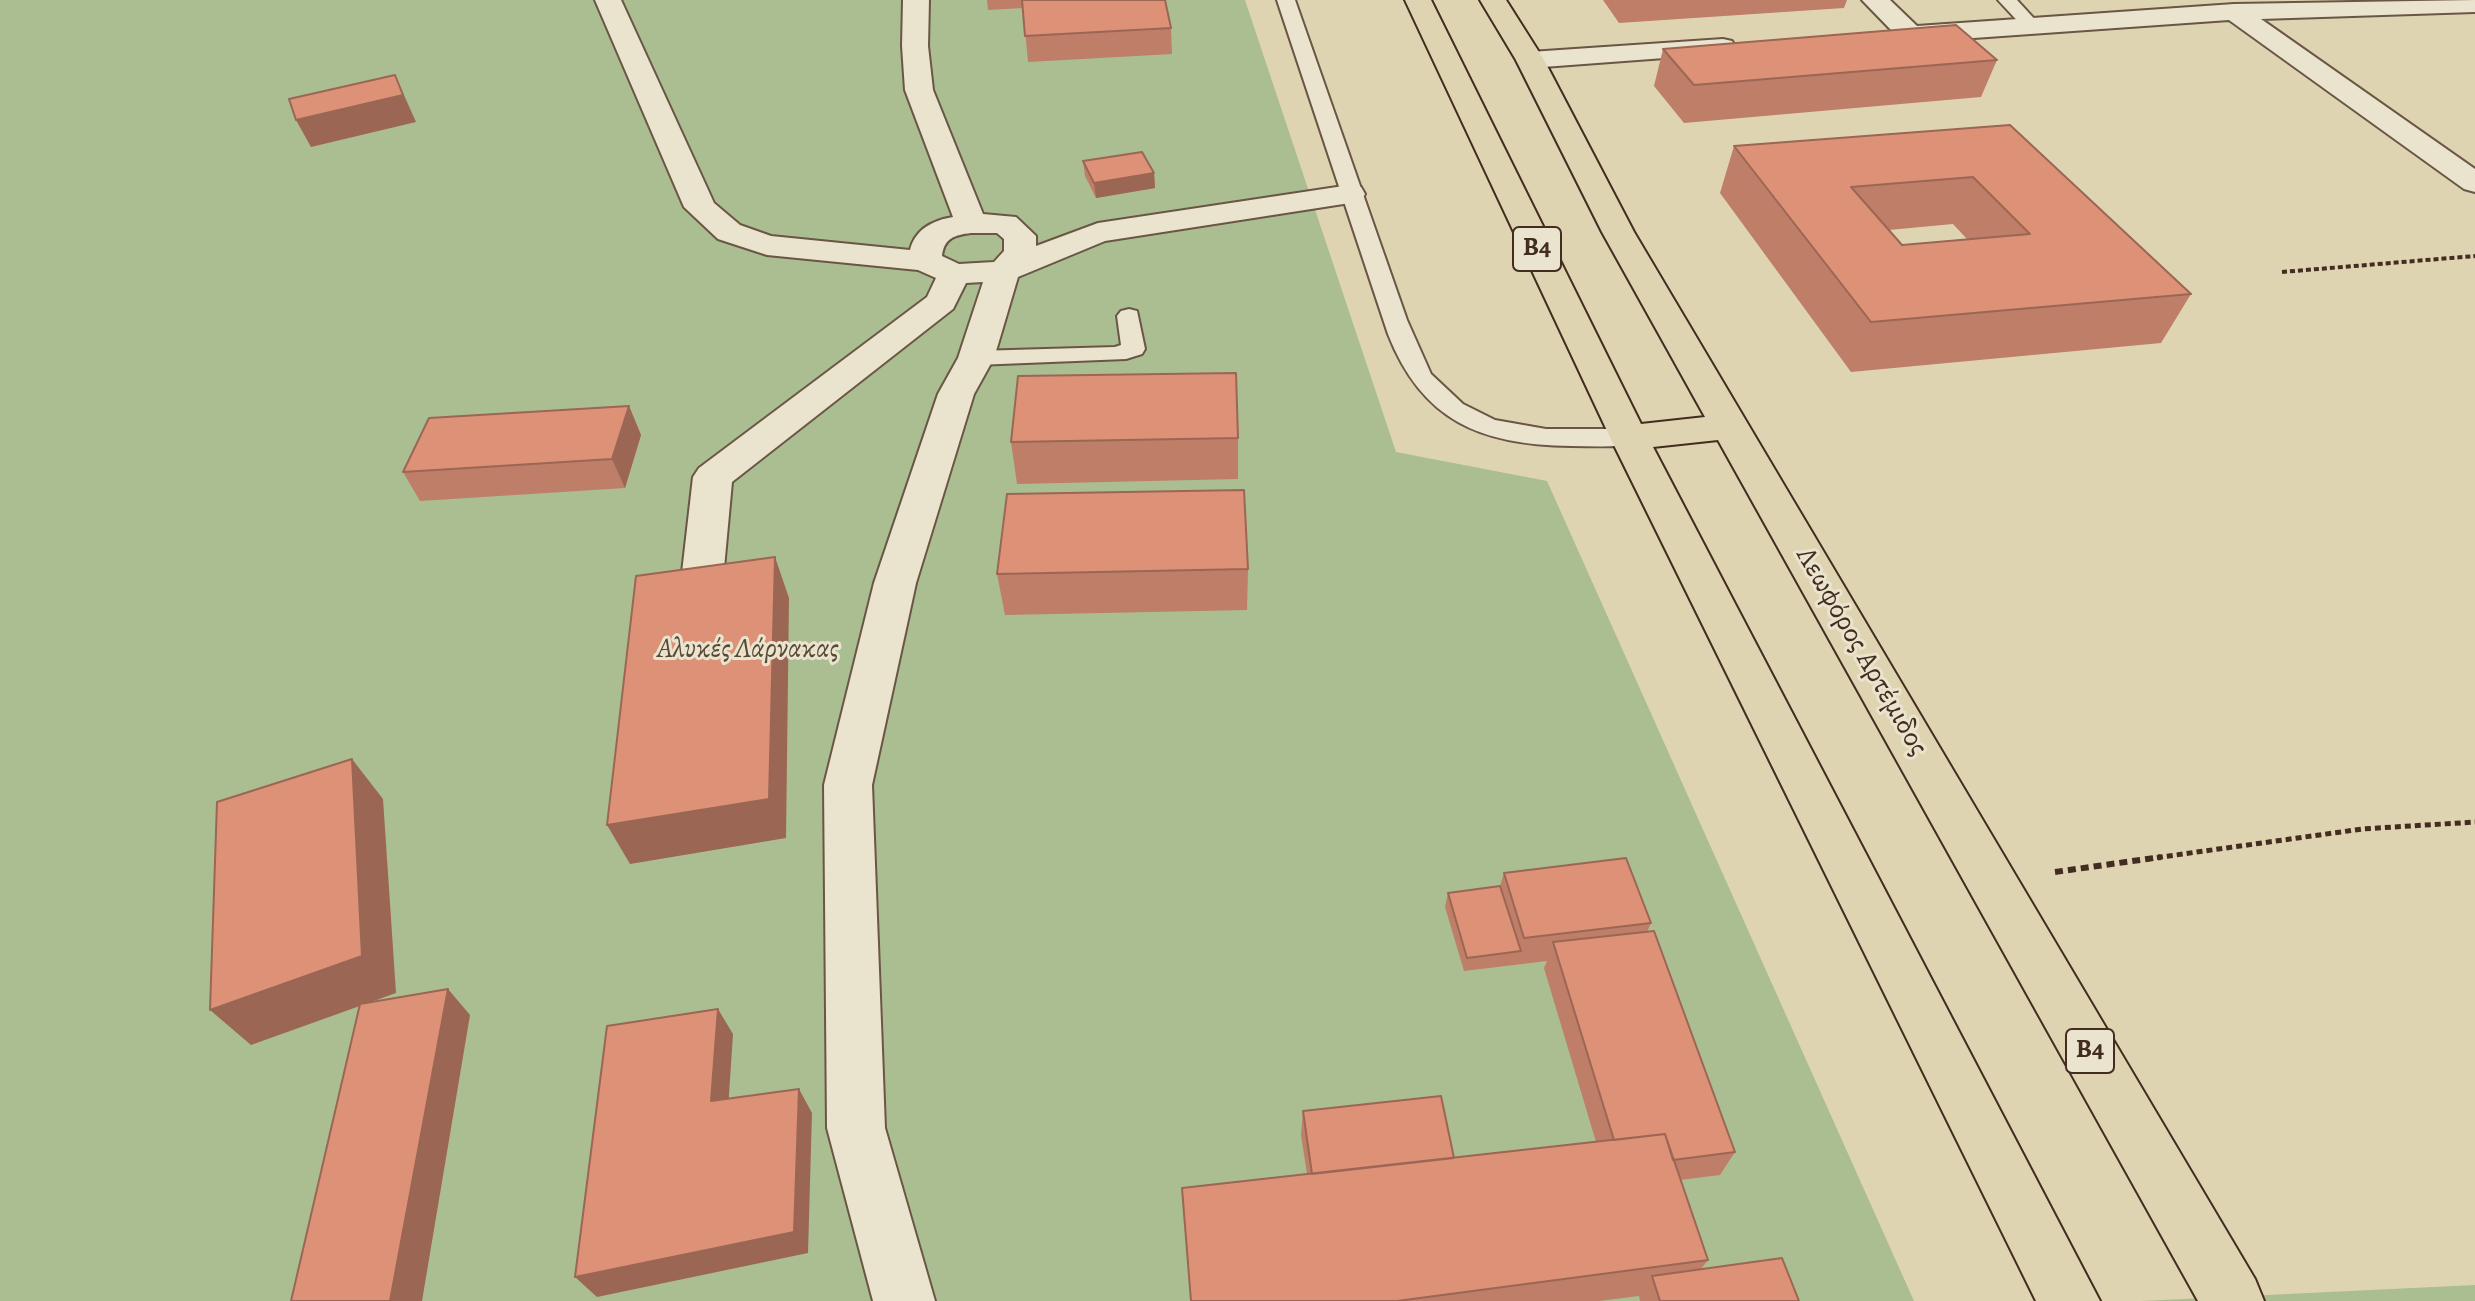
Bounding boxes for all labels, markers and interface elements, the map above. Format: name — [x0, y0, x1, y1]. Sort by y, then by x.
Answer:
road number: B4 — [1513, 227, 1561, 271]
street label: Λεωφόρος Αρτέμιδος — [1788, 542, 1934, 762]
park label: Αλυκές Λάρνακας — [657, 633, 839, 667]
road number: B4 — [2066, 1029, 2114, 1073]

